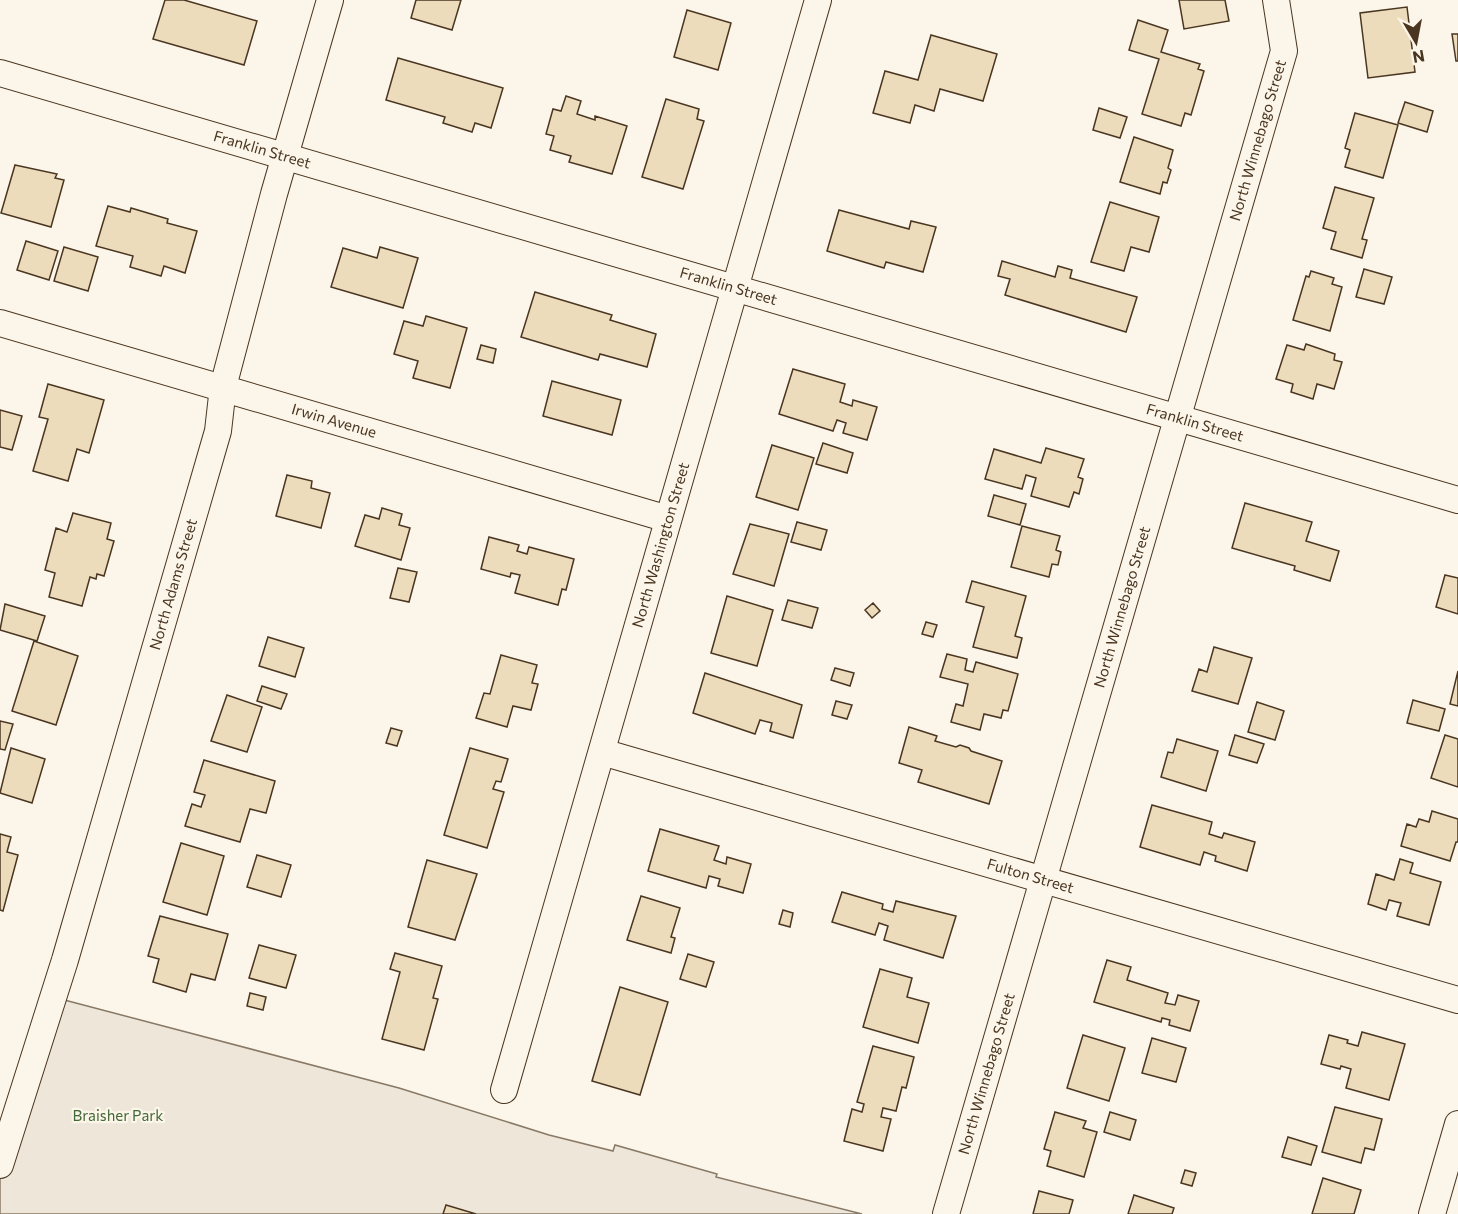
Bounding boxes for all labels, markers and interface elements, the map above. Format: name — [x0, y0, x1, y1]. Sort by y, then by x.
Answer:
north arrow — [1386, 12, 1446, 72]
text: N — [1411, 47, 1426, 68]
street label: North Winnebago Street — [1225, 57, 1289, 223]
street label: Franklin Street — [212, 126, 313, 172]
street label: Franklin Street — [678, 263, 779, 308]
street label: Irwin Avenue — [290, 399, 379, 441]
street label: Franklin Street — [1144, 399, 1246, 445]
street label: North Washington Street — [628, 460, 692, 630]
street label: North Adams Street — [145, 516, 200, 652]
street label: North Winnebago Street — [1089, 524, 1153, 690]
street label: Fulton Street — [985, 854, 1076, 896]
street label: North Winnebago Street — [954, 991, 1018, 1156]
park label: Braisher Park — [73, 1106, 163, 1124]

